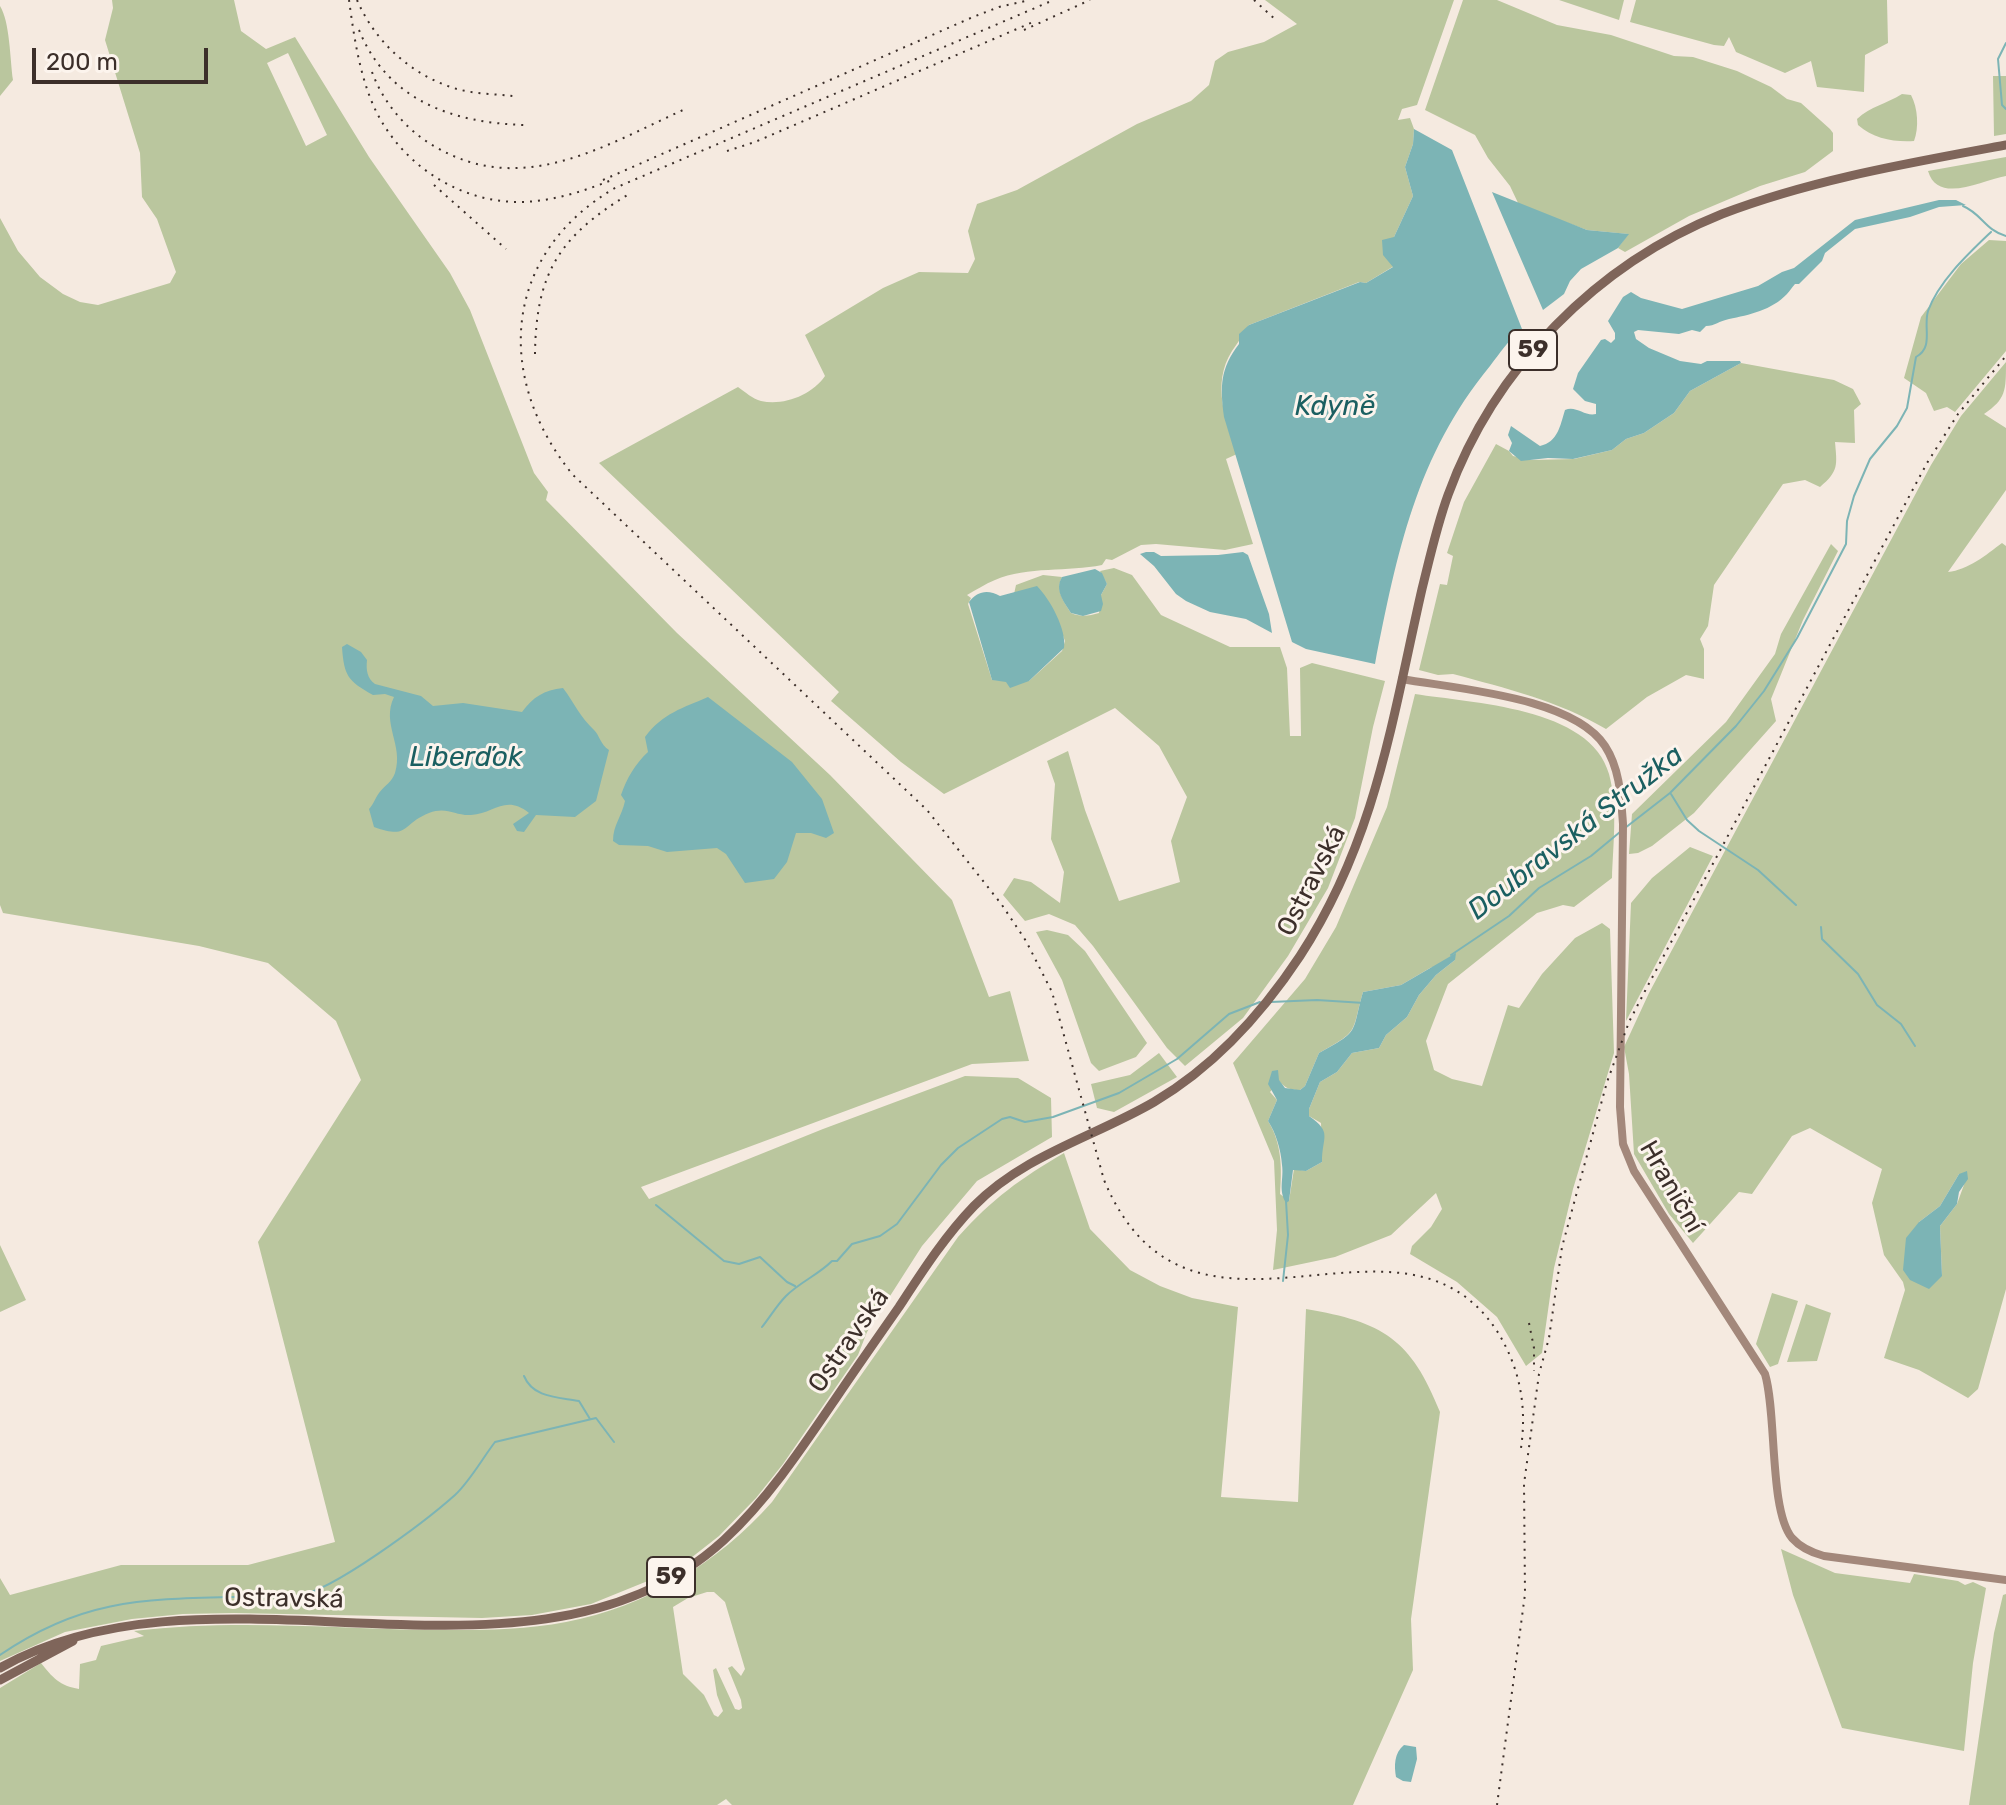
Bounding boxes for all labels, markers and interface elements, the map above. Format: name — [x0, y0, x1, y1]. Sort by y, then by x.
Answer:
scale bar — [36, 32, 212, 82]
text: 200 m — [46, 48, 118, 76]
road number: 59 — [1509, 330, 1557, 370]
water label: Kdyně — [1295, 390, 1375, 424]
water label: Doubravská Stružka — [1462, 739, 1690, 927]
water label: Liberďok — [410, 741, 522, 775]
street label: Ostravská — [1271, 821, 1353, 941]
street label: Hraniční — [1632, 1135, 1710, 1239]
street label: Ostravská — [802, 1283, 896, 1399]
road number: 59 — [647, 1557, 695, 1597]
street label: Ostravská — [224, 1582, 344, 1616]

